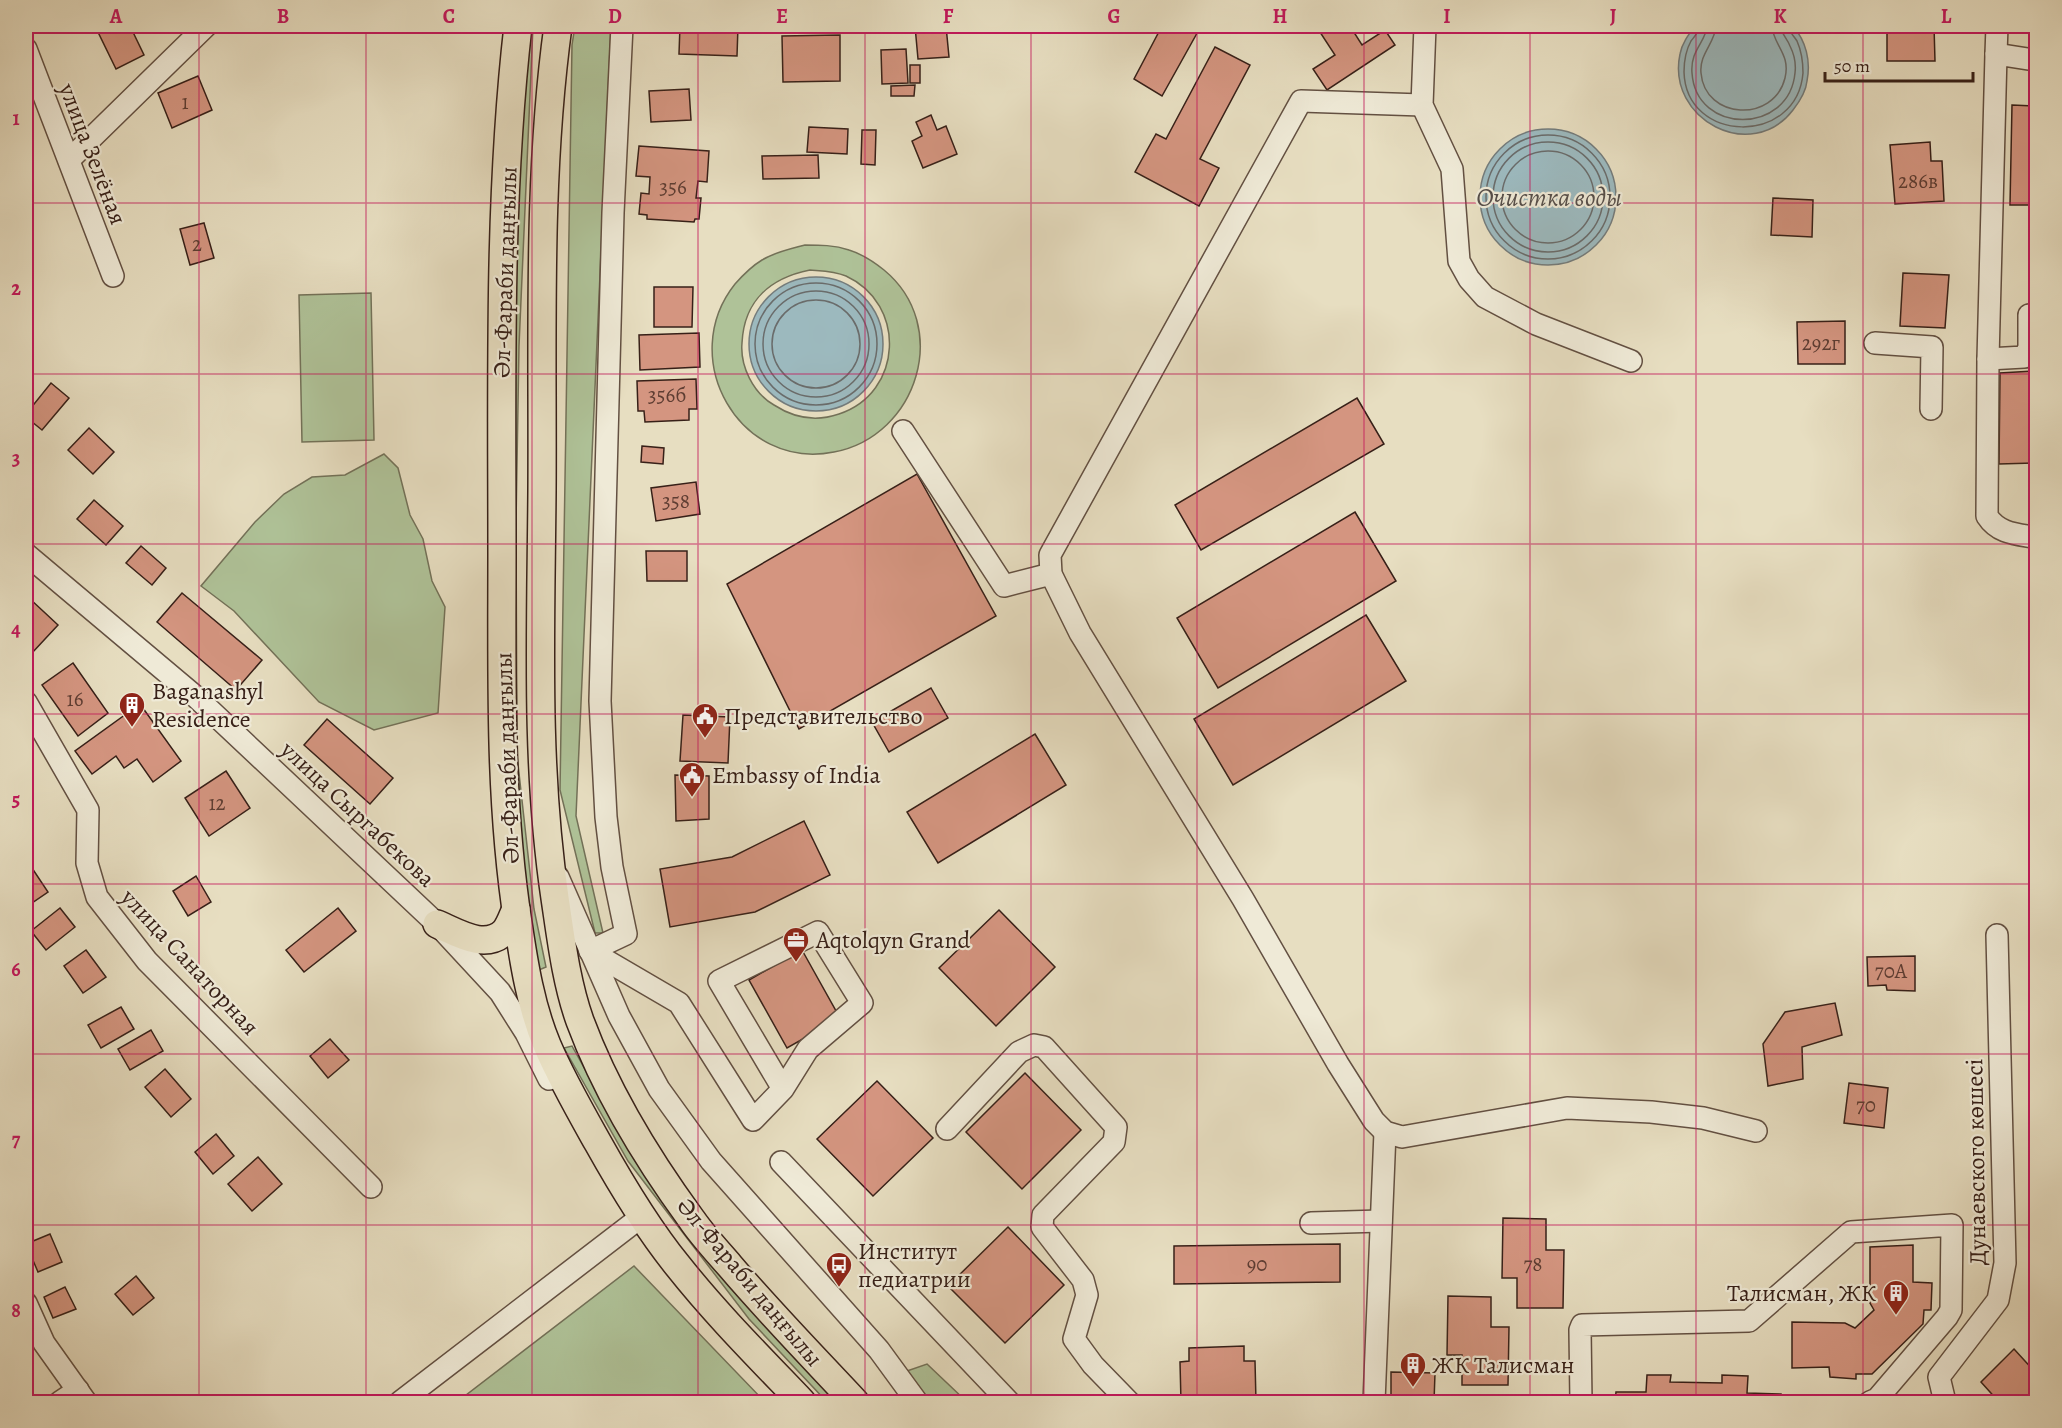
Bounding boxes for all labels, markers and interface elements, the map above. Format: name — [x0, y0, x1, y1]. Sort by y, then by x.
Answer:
text: A — [109, 3, 123, 30]
text: B — [277, 3, 289, 30]
text: C — [443, 3, 455, 30]
text: D — [608, 3, 622, 30]
text: E — [776, 3, 788, 30]
text: F — [943, 3, 954, 30]
text: G — [1107, 3, 1121, 30]
text: H — [1273, 3, 1288, 30]
text: I — [1443, 3, 1451, 30]
text: J — [1610, 3, 1617, 30]
text: K — [1773, 3, 1787, 30]
text: L — [1941, 3, 1952, 30]
scale bar — [1825, 45, 1974, 83]
text: 50 m — [1834, 54, 1870, 78]
street label: улица Зелёная — [51, 78, 135, 229]
house number: 1 — [181, 88, 189, 116]
text: 1 — [12, 105, 20, 132]
street label: Әл-Фараби даңғылы — [485, 166, 525, 378]
house number: 286в — [1898, 167, 1938, 195]
house number: 356 — [659, 173, 687, 201]
water label: Очистка воды — [1476, 180, 1622, 215]
house number: 2 — [192, 230, 202, 258]
text: 2 — [11, 275, 21, 302]
house number: 292г — [1802, 329, 1840, 357]
house number: 356б — [648, 381, 686, 409]
text: 3 — [12, 445, 20, 472]
house number: 358 — [662, 487, 690, 515]
text: 4 — [11, 616, 21, 643]
street label: Әл-Фараби даңғылы — [487, 652, 527, 864]
place label: Baganashyl Residence — [152, 675, 263, 735]
house number: 16 — [67, 685, 84, 713]
building icon: Baganashyl Residence — [117, 690, 147, 728]
place label: Представительство — [724, 700, 923, 732]
public building icon: Представительство — [690, 701, 720, 739]
street label: улица Сыргабекова — [273, 733, 442, 894]
place label: Embassy of India — [712, 759, 881, 791]
public building icon: Embassy of India — [677, 760, 707, 798]
text: 5 — [12, 786, 20, 813]
house number: 12 — [208, 789, 226, 817]
street label: улица Санаторная — [113, 881, 266, 1042]
place label: Aqtolqyn Grand — [815, 924, 971, 956]
office icon: Aqtolqyn Grand — [781, 925, 811, 963]
text: 6 — [11, 956, 21, 983]
house number: 70А — [1875, 957, 1908, 985]
street label: Дунаевского көшесі — [1958, 1058, 1994, 1266]
house number: 70 — [1856, 1091, 1876, 1119]
text: 7 — [12, 1126, 21, 1153]
street label: Әл-Фараби даңғылы — [670, 1191, 830, 1373]
place label: Институт педиатрии — [858, 1235, 971, 1295]
bus stop icon: Институт педиатрии — [824, 1250, 854, 1288]
house number: 90 — [1247, 1250, 1267, 1278]
house number: 78 — [1523, 1250, 1543, 1278]
place label: Талисман, ЖК — [1727, 1277, 1877, 1309]
building icon: Талисман, ЖК — [1881, 1278, 1911, 1316]
text: 8 — [11, 1297, 21, 1324]
place label: ЖК Талисман — [1432, 1349, 1574, 1381]
building icon: ЖК Талисман — [1398, 1350, 1428, 1388]

